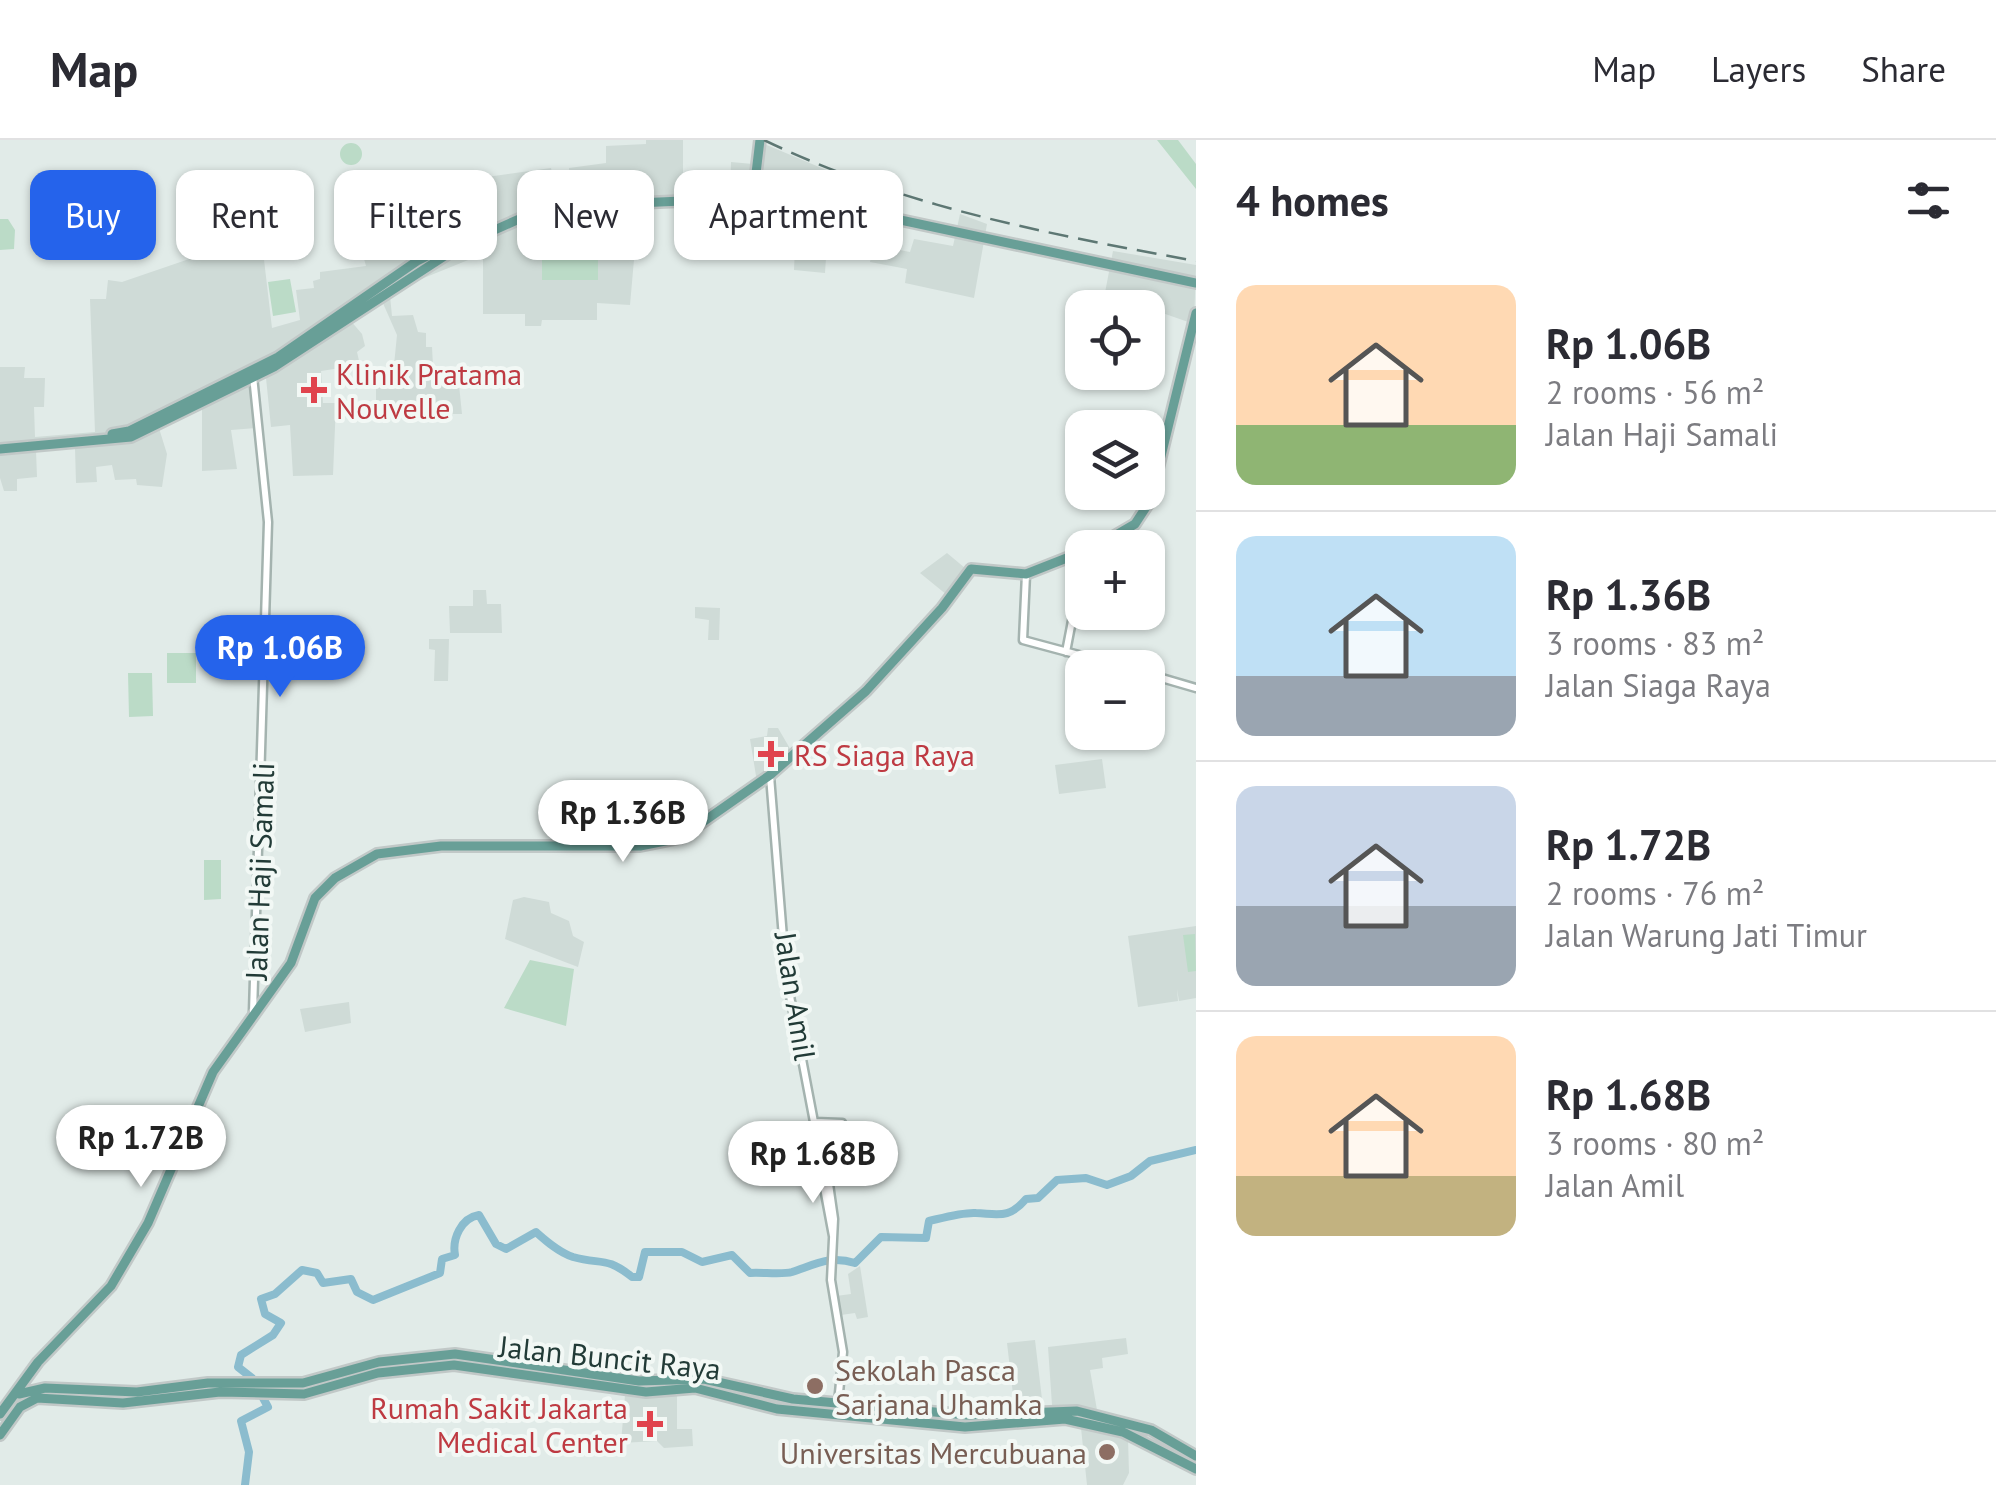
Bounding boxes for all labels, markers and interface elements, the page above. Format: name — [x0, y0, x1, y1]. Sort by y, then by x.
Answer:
text: Map — [50, 38, 138, 100]
text: Map — [1592, 46, 1656, 92]
text: Layers — [1711, 46, 1806, 92]
text: Share — [1861, 46, 1946, 92]
chip: Buy — [30, 170, 156, 260]
chip: Rent — [176, 170, 314, 260]
chip: Filters — [334, 170, 497, 260]
chip: New — [517, 170, 654, 260]
chip: Apartment — [674, 170, 903, 260]
text: 4 homes — [1236, 173, 1389, 228]
icon: filters — [1901, 173, 1956, 228]
map controls — [1065, 290, 1165, 750]
button: locate — [1065, 290, 1165, 390]
text: Rp 1.06B — [1546, 316, 1711, 371]
icon: home — [1316, 325, 1436, 445]
place label: Klinik Pratama Nouvelle — [336, 354, 522, 427]
text: 2 rooms · 56 m² — [1546, 371, 1764, 413]
marker: Klinik Pratama Nouvelle — [301, 377, 327, 403]
button: layers — [1065, 410, 1165, 510]
text: Jalan Haji Samali — [1546, 413, 1778, 455]
button: + — [1065, 530, 1165, 630]
text: Rp 1.36B — [1546, 567, 1711, 622]
icon: home — [1316, 576, 1436, 696]
pin: Rp 1.06B — [177, 615, 383, 700]
text: 3 rooms · 83 m² — [1546, 622, 1764, 664]
text: Rp 1.06B — [217, 626, 343, 668]
button: − — [1065, 650, 1165, 750]
text: Jalan Siaga Raya — [1546, 664, 1771, 706]
place label: RS Siaga Raya — [794, 735, 975, 774]
marker: RS Siaga Raya — [758, 741, 784, 767]
street label: Jalan Haji Samali — [236, 762, 282, 982]
pin: Rp 1.36B — [520, 780, 726, 865]
text: Rp 1.36B — [560, 791, 686, 833]
text: Rp 1.72B — [1546, 817, 1711, 872]
icon: home — [1316, 826, 1436, 946]
text: 2 rooms · 76 m² — [1546, 872, 1764, 914]
text: Jalan Warung Jati Timur — [1546, 914, 1867, 956]
street label: Jalan Amil — [766, 927, 825, 1063]
text: Rp 1.68B — [1546, 1067, 1711, 1122]
icon: home — [1316, 1076, 1436, 1196]
pin: Rp 1.72B — [38, 1105, 244, 1190]
text: Rp 1.72B — [78, 1116, 204, 1158]
pin: Rp 1.68B — [710, 1121, 916, 1206]
text: 3 rooms · 80 m² — [1546, 1122, 1764, 1164]
text: Rp 1.68B — [750, 1132, 876, 1174]
text: Jalan Amil — [1546, 1164, 1684, 1206]
street label: Jalan Buncit Raya — [495, 1326, 723, 1388]
place label: Sekolah Pasca Sarjana Uhamka — [835, 1350, 1043, 1423]
marker: Sekolah Pasca Sarjana Uhamka — [804, 1375, 826, 1397]
place label: Rumah Sakit Jakarta Medical Center — [370, 1388, 628, 1461]
marker: Rumah Sakit Jakarta Medical Center — [637, 1411, 663, 1437]
place label: Universitas Mercubuana — [780, 1433, 1087, 1472]
marker: Universitas Mercubuana — [1096, 1441, 1118, 1463]

